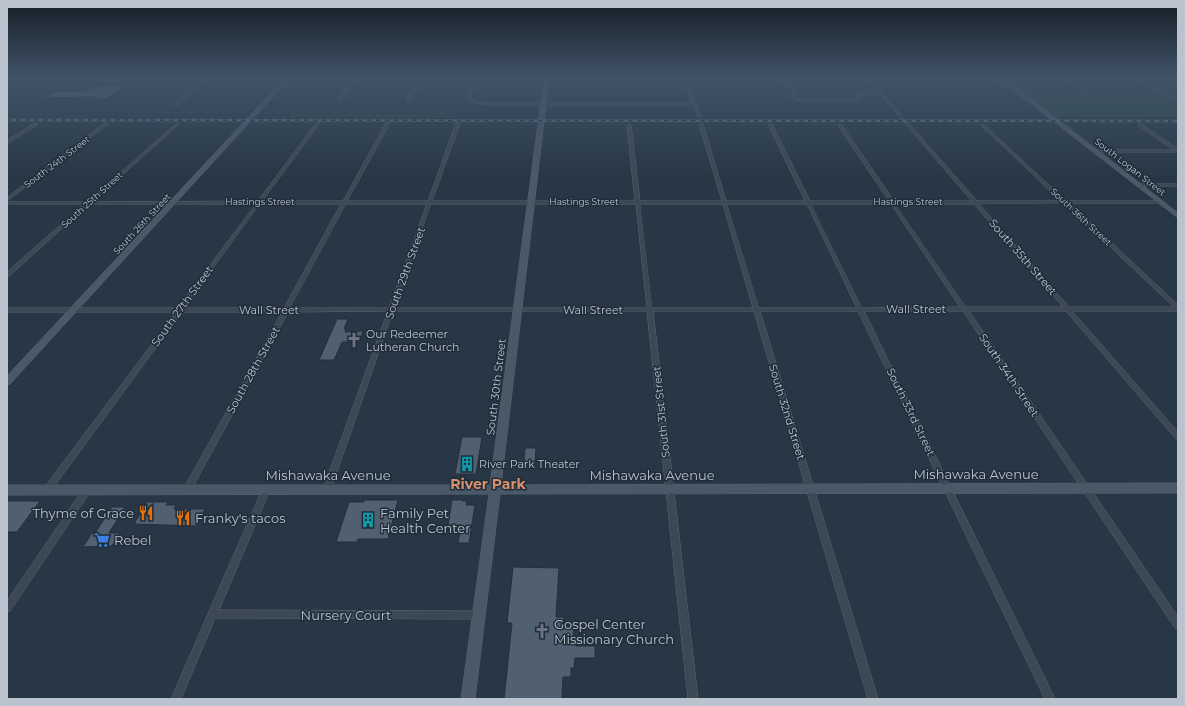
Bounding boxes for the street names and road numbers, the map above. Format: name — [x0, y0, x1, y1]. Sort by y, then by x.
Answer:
street label: South 24th Street — [22, 133, 92, 190]
street label: South Logan Street — [1093, 135, 1168, 198]
street label: South 25th Street — [59, 169, 125, 230]
street label: South 36th Street — [1049, 186, 1114, 248]
street label: South 26th Street — [111, 191, 173, 256]
street label: Hastings Street — [225, 196, 295, 207]
street label: Hastings Street — [549, 196, 619, 207]
street label: Hastings Street — [873, 196, 943, 207]
street label: South 35th Street — [986, 216, 1060, 298]
street label: South 29th Street — [382, 225, 428, 321]
street label: South 27th Street — [148, 262, 216, 349]
street label: Wall Street — [886, 302, 947, 316]
street label: Wall Street — [239, 303, 300, 317]
street label: Wall Street — [563, 303, 624, 317]
street label: South 28th Street — [223, 324, 283, 416]
street label: South 34th Street — [976, 331, 1042, 420]
street label: South 30th Street — [483, 337, 509, 436]
street label: South 32nd Street — [766, 362, 808, 462]
street label: South 31st Street — [649, 365, 673, 458]
street label: South 33rd Street — [884, 366, 939, 459]
street label: Mishawaka Avenue — [913, 466, 1039, 482]
street label: Mishawaka Avenue — [265, 467, 391, 483]
street label: Mishawaka Avenue — [589, 467, 715, 483]
street label: Nursery Court — [301, 607, 391, 623]

